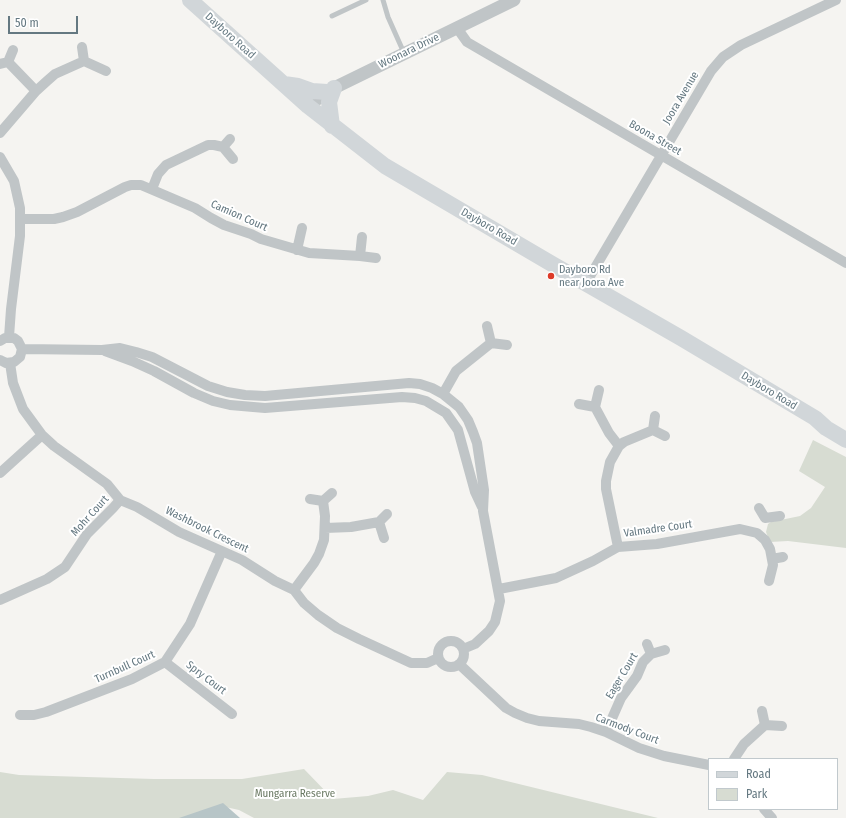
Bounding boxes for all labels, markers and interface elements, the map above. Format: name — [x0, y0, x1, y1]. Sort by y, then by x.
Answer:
scale bar — [10, 8, 80, 34]
street label: Dayboro Road — [202, 10, 258, 62]
text: 50 m — [15, 16, 39, 30]
street label: Woonara Drive — [377, 31, 441, 71]
street label: Joora Avenue — [660, 69, 702, 127]
street label: Boona Street — [626, 118, 684, 158]
street label: Camion Court — [209, 198, 269, 234]
street label: Dayboro Road — [459, 206, 519, 248]
place label: Dayboro Rd near Joora Ave — [559, 263, 624, 289]
marker: Dayboro Rd near Joora Ave — [546, 271, 556, 281]
street label: Dayboro Road — [739, 369, 799, 413]
street label: Mohr Court — [68, 493, 112, 539]
street label: Washbrook Crescent — [163, 504, 251, 556]
street label: Valmadre Court — [623, 518, 693, 540]
street label: Turnbull Court — [93, 648, 157, 686]
street label: Eager Court — [603, 651, 641, 701]
street label: Spry Court — [183, 659, 229, 697]
street label: Carmody Court — [594, 711, 660, 747]
legend — [708, 758, 838, 810]
text: Road — [746, 767, 771, 781]
park label: Mungarra Reserve — [255, 787, 335, 801]
text: Park — [746, 787, 767, 801]

